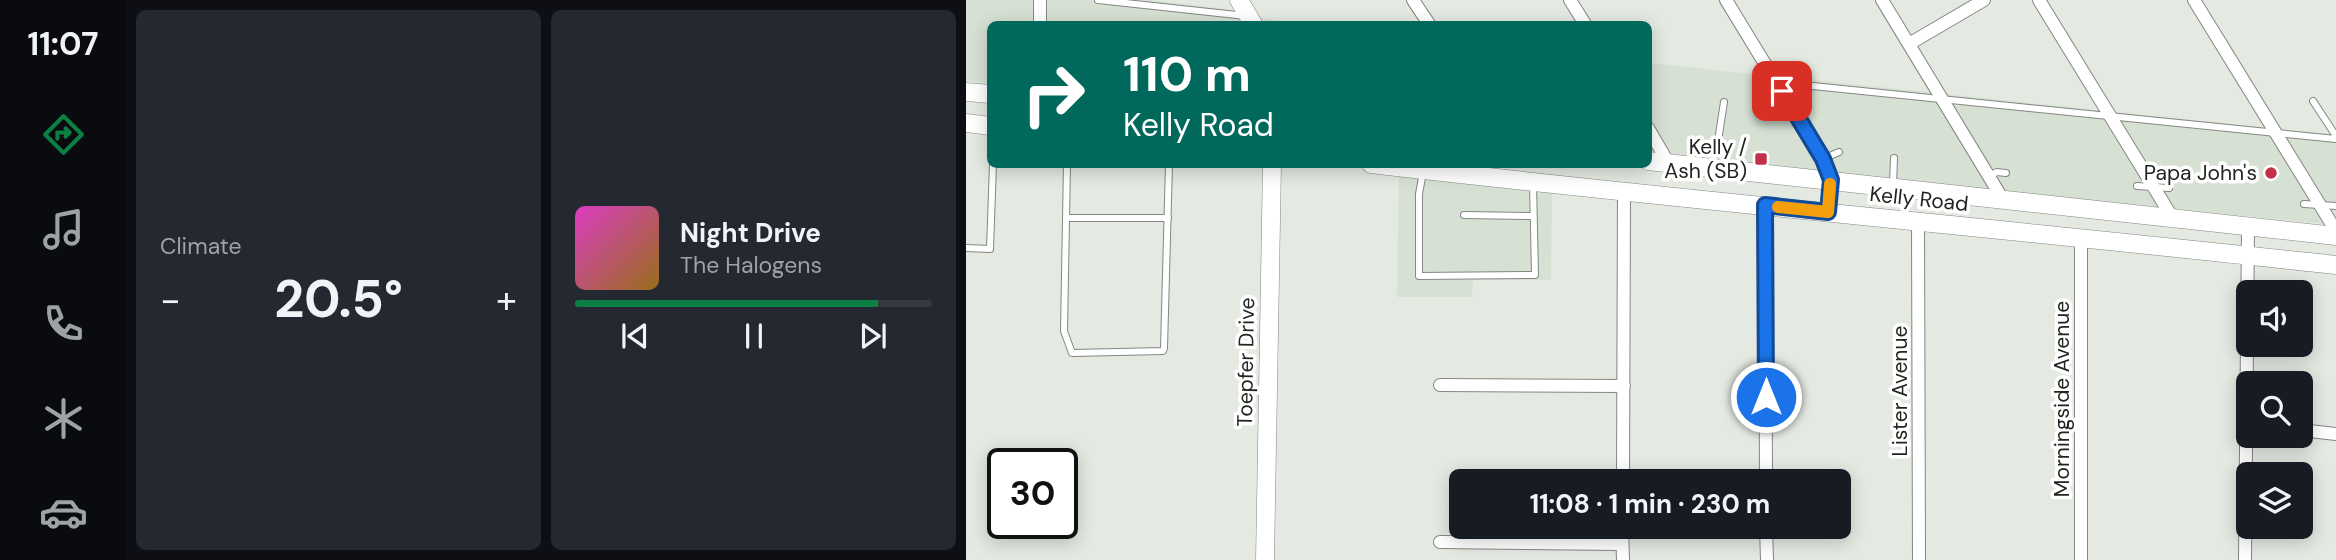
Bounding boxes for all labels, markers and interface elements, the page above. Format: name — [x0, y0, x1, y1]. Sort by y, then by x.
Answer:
text: 11:07 — [28, 23, 98, 65]
text: 110 m — [1123, 42, 1251, 106]
icon: right — [1008, 49, 1099, 140]
pin — [1752, 61, 1812, 121]
icon: arrive — [1763, 72, 1801, 110]
text: Kelly Road — [1123, 104, 1274, 146]
icon: directions — [39, 110, 88, 159]
place label: Kelly / Ash (SB) — [1664, 133, 1747, 185]
marker: Kelly / Ash (SB) — [1753, 151, 1769, 167]
place label: Papa John's — [2144, 159, 2257, 187]
marker: Papa John's — [2263, 165, 2279, 181]
street label: Kelly Road — [1868, 180, 1970, 218]
icon: music — [39, 205, 88, 254]
text: Night Drive — [680, 216, 821, 250]
text: Climate — [160, 231, 242, 261]
text: The Halogens — [680, 250, 822, 280]
text: 20.5° — [274, 265, 403, 333]
text: − — [160, 275, 181, 325]
text: + — [496, 275, 517, 325]
map controls — [2236, 280, 2313, 539]
button: sound — [2236, 280, 2313, 357]
street label: Toepfer Drive — [1231, 297, 1261, 427]
icon: phone — [39, 299, 88, 348]
street label: Morningside Avenue — [2048, 301, 2076, 497]
icon: previous — [616, 317, 654, 355]
icon: pause — [735, 317, 773, 355]
icon: next — [854, 317, 892, 355]
street label: Lister Avenue — [1886, 326, 1914, 456]
position arrow — [1729, 360, 1803, 434]
button: search — [2236, 371, 2313, 448]
icon: climate — [39, 394, 88, 443]
speed limit sign: 30 — [987, 448, 1078, 539]
button: layers — [2236, 462, 2313, 539]
text: 11:08 · 1 min · 230 m — [1530, 487, 1770, 521]
icon: car — [39, 488, 88, 537]

